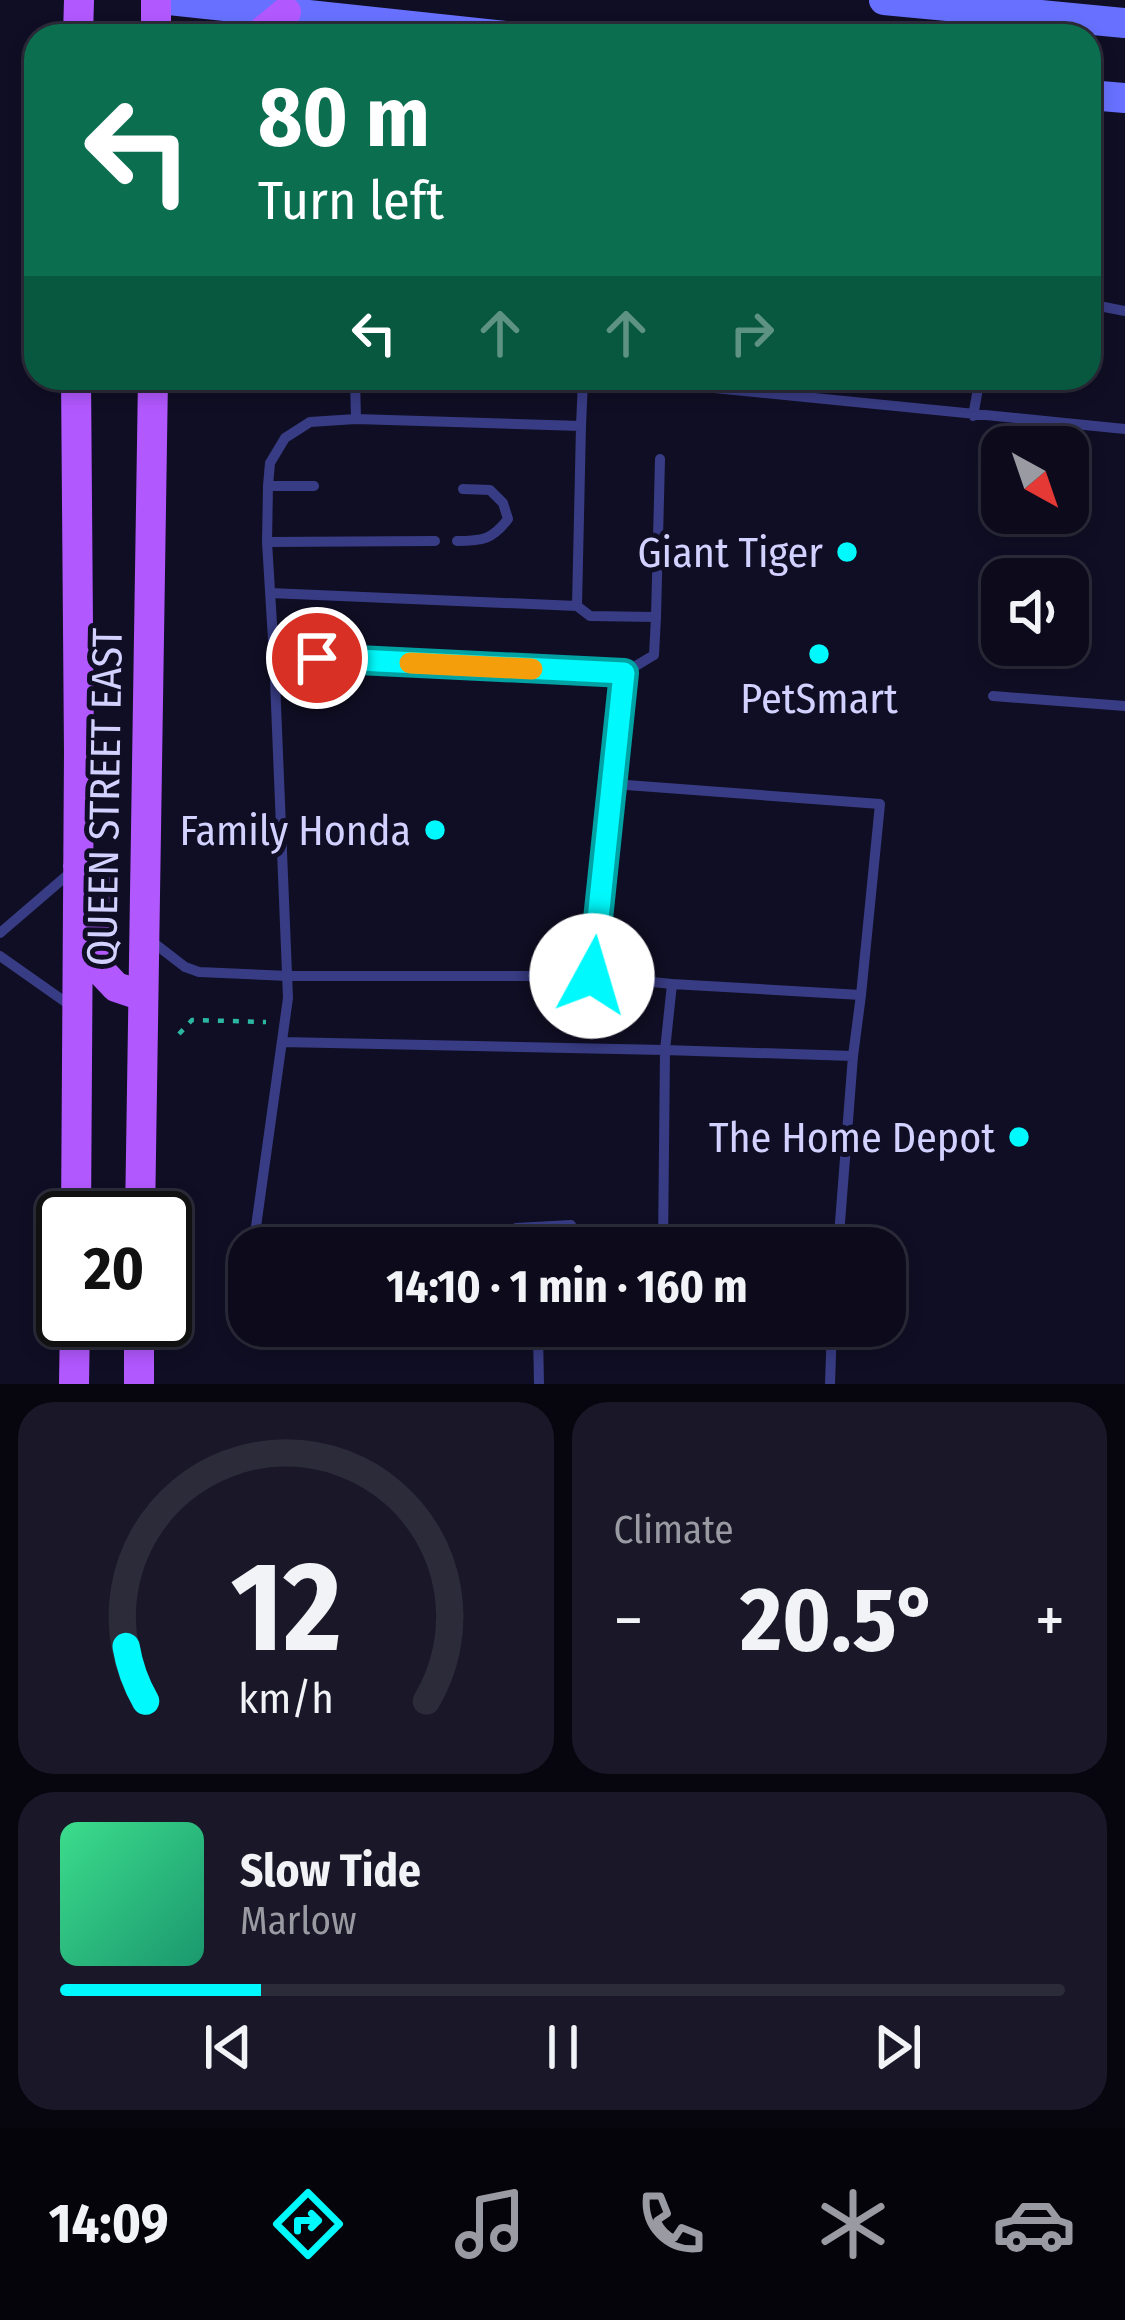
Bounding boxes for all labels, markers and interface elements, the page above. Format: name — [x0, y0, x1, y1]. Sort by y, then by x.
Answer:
text: 80 m — [258, 67, 430, 168]
icon: left — [60, 72, 216, 228]
text: Turn left — [258, 169, 444, 233]
icon: left — [341, 300, 407, 366]
icon: ahead — [467, 300, 533, 366]
icon: ahead — [593, 300, 659, 366]
icon: right — [719, 300, 785, 366]
north arrow — [981, 426, 1089, 534]
map controls — [981, 426, 1089, 666]
place label: Giant Tiger — [638, 528, 823, 578]
marker: Giant Tiger — [834, 539, 860, 565]
button: sound — [981, 558, 1089, 666]
pin — [266, 607, 368, 709]
icon: arrive — [284, 625, 350, 691]
street label: QUEEN STREET EAST — [77, 627, 133, 966]
marker: PetSmart — [806, 641, 832, 667]
place label: PetSmart — [740, 674, 898, 724]
place label: Family Honda — [180, 806, 411, 856]
marker: Family Honda — [422, 817, 448, 843]
position arrow — [529, 913, 655, 1039]
place label: The Home Depot — [709, 1113, 995, 1163]
marker: The Home Depot — [1006, 1124, 1032, 1150]
speed limit sign: 20 — [36, 1191, 192, 1347]
text: 14:10 · 1 min · 160 m — [386, 1260, 748, 1314]
text: Climate — [614, 1507, 734, 1553]
text: 12 — [230, 1533, 341, 1683]
text: 20.5° — [740, 1566, 938, 1674]
text: − — [614, 1581, 643, 1660]
text: + — [1035, 1581, 1065, 1660]
text: km/h — [238, 1673, 334, 1724]
text: Slow Tide — [240, 1844, 421, 1898]
text: Marlow — [240, 1898, 357, 1944]
icon: previous — [195, 2014, 261, 2080]
icon: pause — [530, 2014, 596, 2080]
icon: next — [865, 2014, 931, 2080]
icon: directions — [266, 2182, 350, 2266]
icon: music — [448, 2182, 532, 2266]
icon: phone — [629, 2182, 713, 2266]
icon: climate — [811, 2182, 895, 2266]
icon: car — [992, 2182, 1076, 2266]
text: 14:09 — [49, 2192, 169, 2256]

